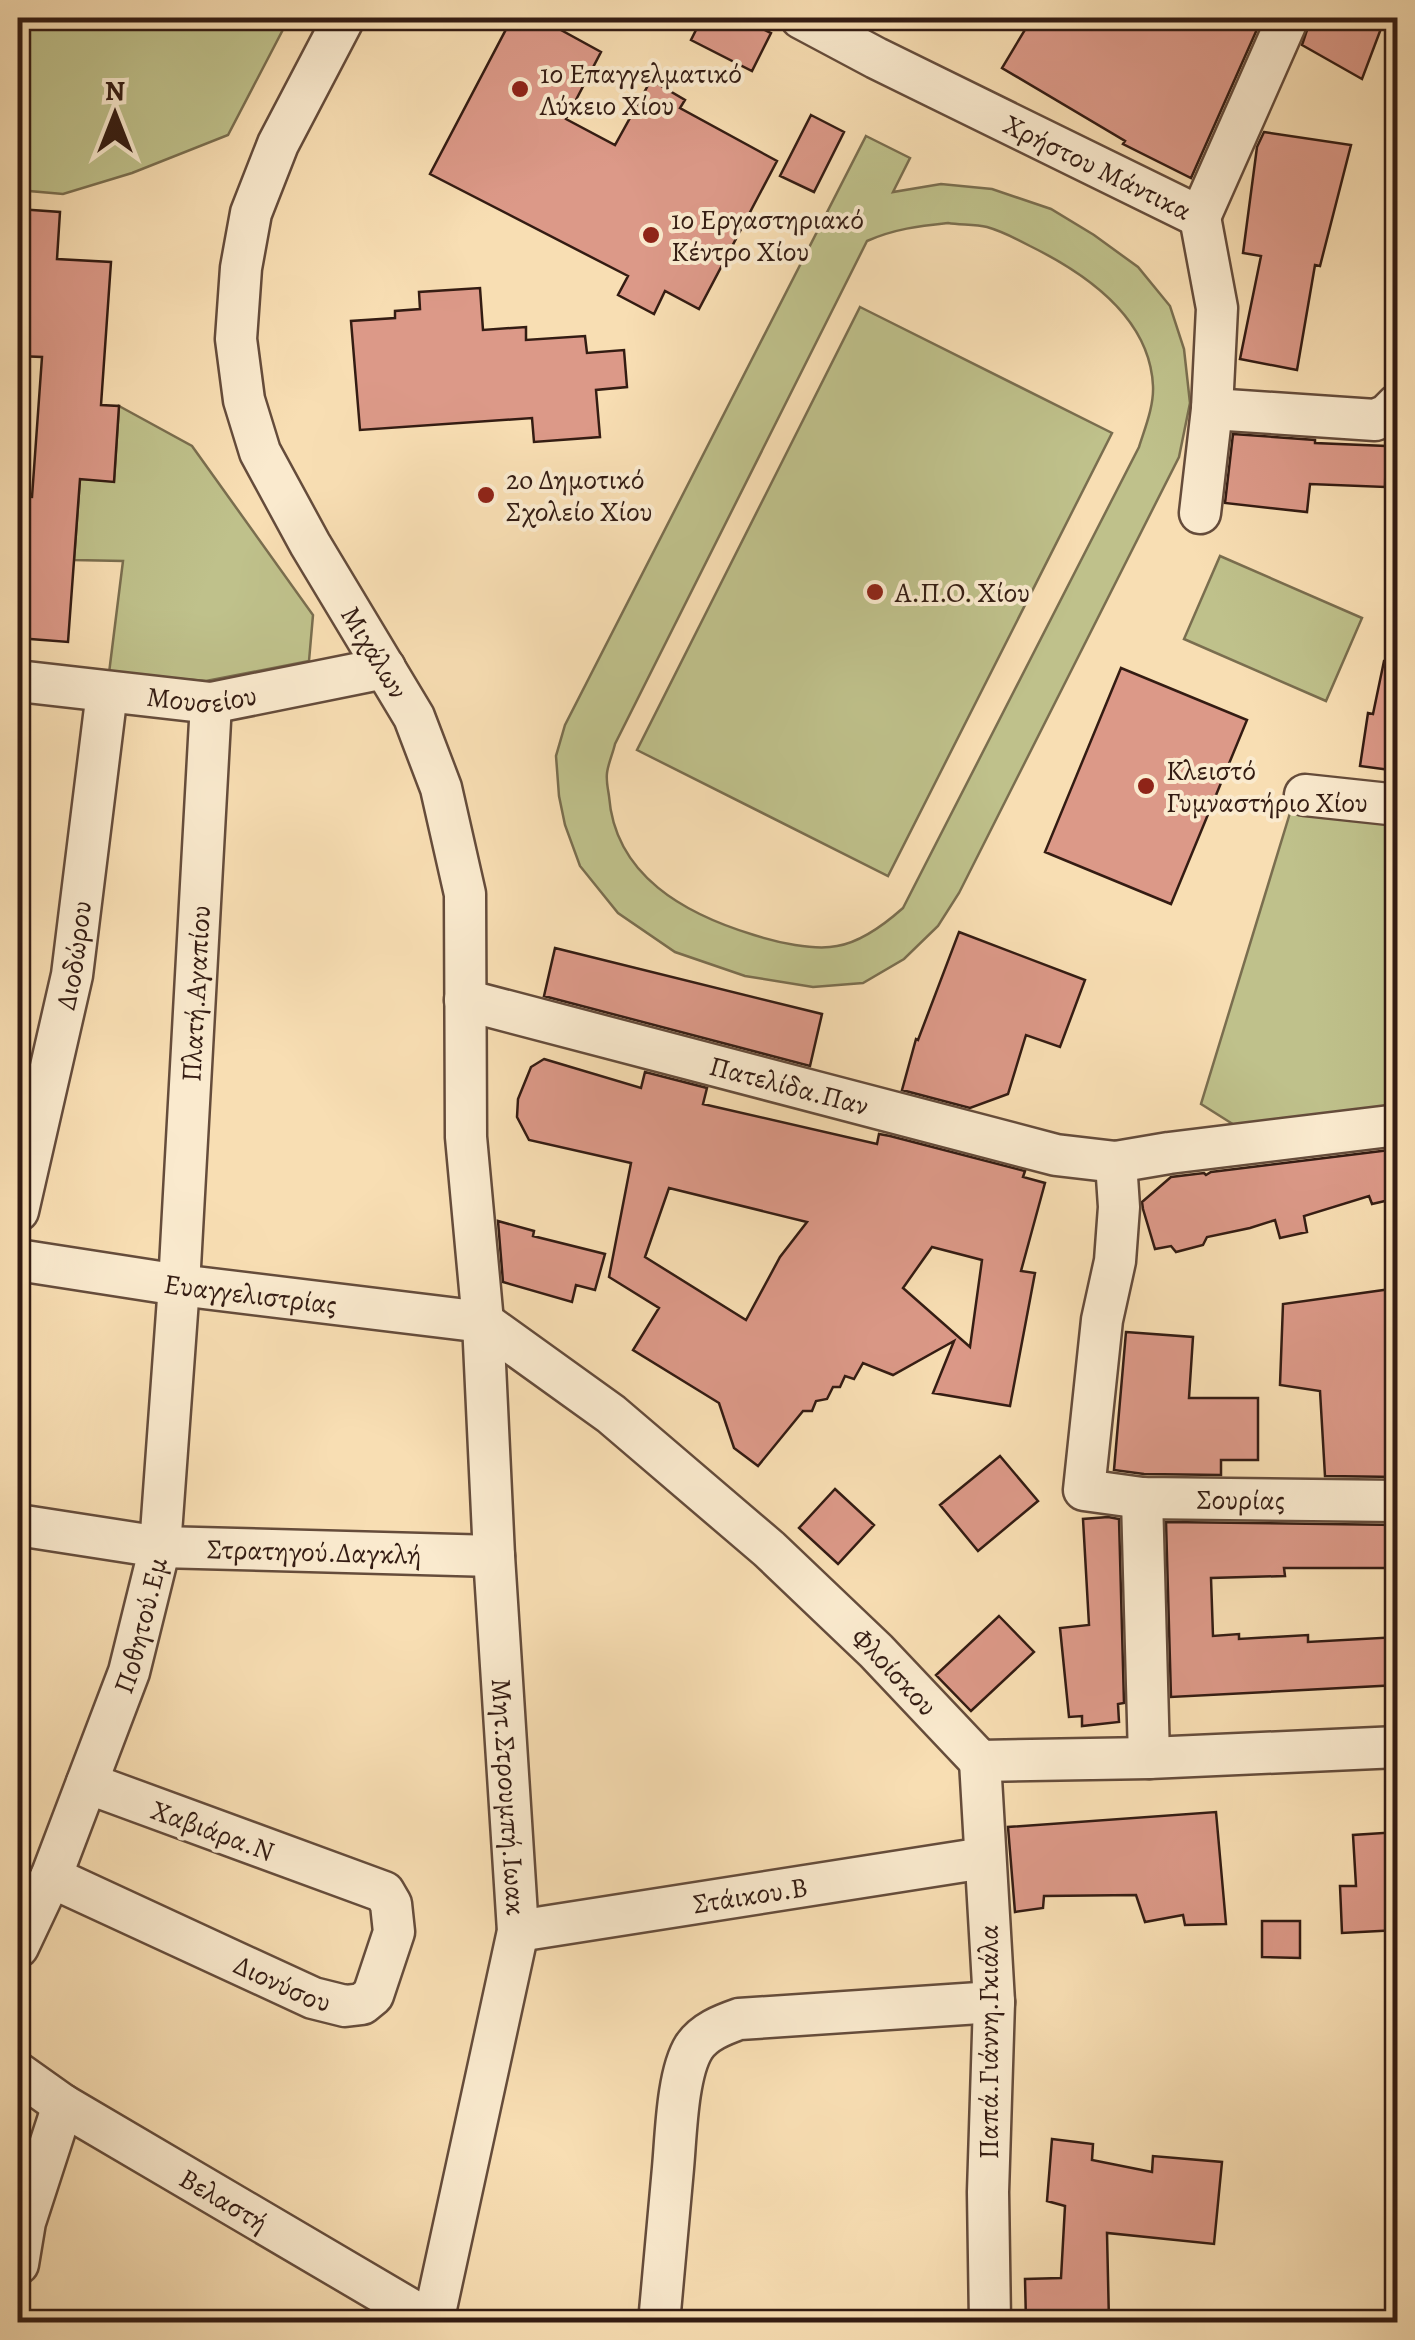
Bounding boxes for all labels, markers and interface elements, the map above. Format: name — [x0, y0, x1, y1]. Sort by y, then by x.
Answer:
place label: 1ο Επαγγελματικό Λύκειο Χίου — [539, 55, 742, 125]
north arrow — [65, 65, 165, 165]
text: N — [105, 72, 125, 110]
marker: 1ο Επαγγελματικό Λύκειο Χίου — [509, 78, 531, 100]
street label: Χρήστου Μάντικα — [997, 106, 1198, 230]
place label: 1ο Εργαστηριακό Κέντρο Χίου — [671, 201, 864, 271]
marker: 1ο Εργαστηριακό Κέντρο Χίου — [640, 224, 662, 246]
place label: 2o Δημοτικό Σχολείο Χίου — [506, 461, 653, 531]
marker: 2o Δημοτικό Σχολείο Χίου — [475, 484, 497, 506]
place label: Α.Π.Ο. Χίου — [894, 574, 1030, 612]
marker: Α.Π.Ο. Χίου — [864, 581, 886, 603]
street label: Μιχάλων — [332, 599, 417, 706]
street label: Μουσείου — [145, 676, 260, 723]
place label: Κλειστό Γυμναστήριο Χίου — [1166, 752, 1368, 822]
marker: Κλειστό Γυμναστήριο Χίου — [1135, 775, 1157, 797]
street label: Διοδώρου — [47, 899, 101, 1013]
street label: Πλατή.Αγαπίου — [172, 905, 220, 1083]
street label: Πατελίδα.Παν — [705, 1047, 872, 1125]
street label: Ευαγγελιστρίας — [161, 1265, 339, 1324]
street label: Σουρίας — [1196, 1481, 1285, 1520]
street label: Στρατηγού.Δαγκλή — [207, 1530, 422, 1574]
street label: Ποθητού.Εμ — [105, 1553, 177, 1699]
street label: Φλοίσκου — [842, 1619, 946, 1725]
street label: Μητ.Στρουμπή.Ιωακ — [482, 1677, 535, 1917]
street label: Χαβιάρα.Ν — [146, 1791, 279, 1871]
street label: Στάικου.Β — [690, 1868, 810, 1923]
street label: Παπά.Γιάννη.Γκιάλα — [970, 1925, 1008, 2159]
street label: Διονύσου — [228, 1946, 334, 2022]
street label: Βελαστή — [172, 2160, 275, 2242]

